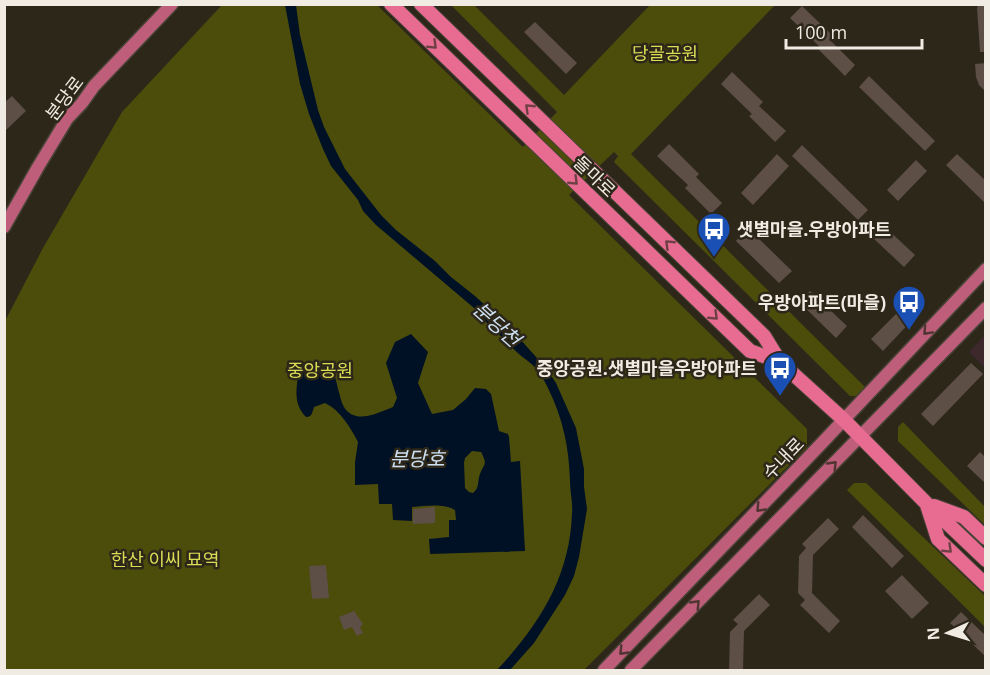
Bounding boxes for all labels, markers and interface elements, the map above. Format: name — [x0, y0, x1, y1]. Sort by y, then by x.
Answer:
scale bar — [786, 12, 922, 50]
text: 100 m — [795, 20, 847, 44]
one-way arrow — [427, 38, 437, 49]
park label: 당골공원 — [632, 41, 698, 65]
street label: 분당로 — [39, 71, 89, 125]
one-way arrow — [525, 105, 536, 116]
street label: 돌마로 — [569, 150, 621, 202]
one-way arrow — [566, 173, 577, 184]
bus stop icon: 샛별마을.우방아파트 — [696, 211, 732, 258]
place label: 샛별마을.우방아파트 — [737, 217, 891, 241]
one-way arrow — [665, 240, 676, 251]
bus stop icon: 우방아파트(마을) — [891, 284, 927, 331]
place label: 우방아파트(마을) — [758, 290, 886, 314]
water label: 분당천 — [467, 295, 528, 354]
one-way arrow — [707, 309, 717, 320]
one-way arrow — [923, 325, 934, 335]
bus stop icon: 중앙공원.샛별마을우방아파트 — [762, 350, 798, 397]
place label: 중앙공원.샛별마을우방아파트 — [537, 356, 757, 380]
park label: 중앙공원 — [287, 358, 353, 382]
street label: 수내로 — [757, 432, 809, 484]
water label: 분당호 — [389, 445, 446, 472]
one-way arrow — [825, 462, 836, 473]
one-way arrow — [757, 500, 768, 511]
one-way arrow — [942, 542, 952, 553]
park label: 한산 이씨 묘역 — [111, 547, 219, 571]
one-way arrow — [689, 601, 700, 612]
north arrow — [918, 603, 978, 663]
text: N — [922, 627, 944, 641]
one-way arrow — [619, 644, 630, 655]

